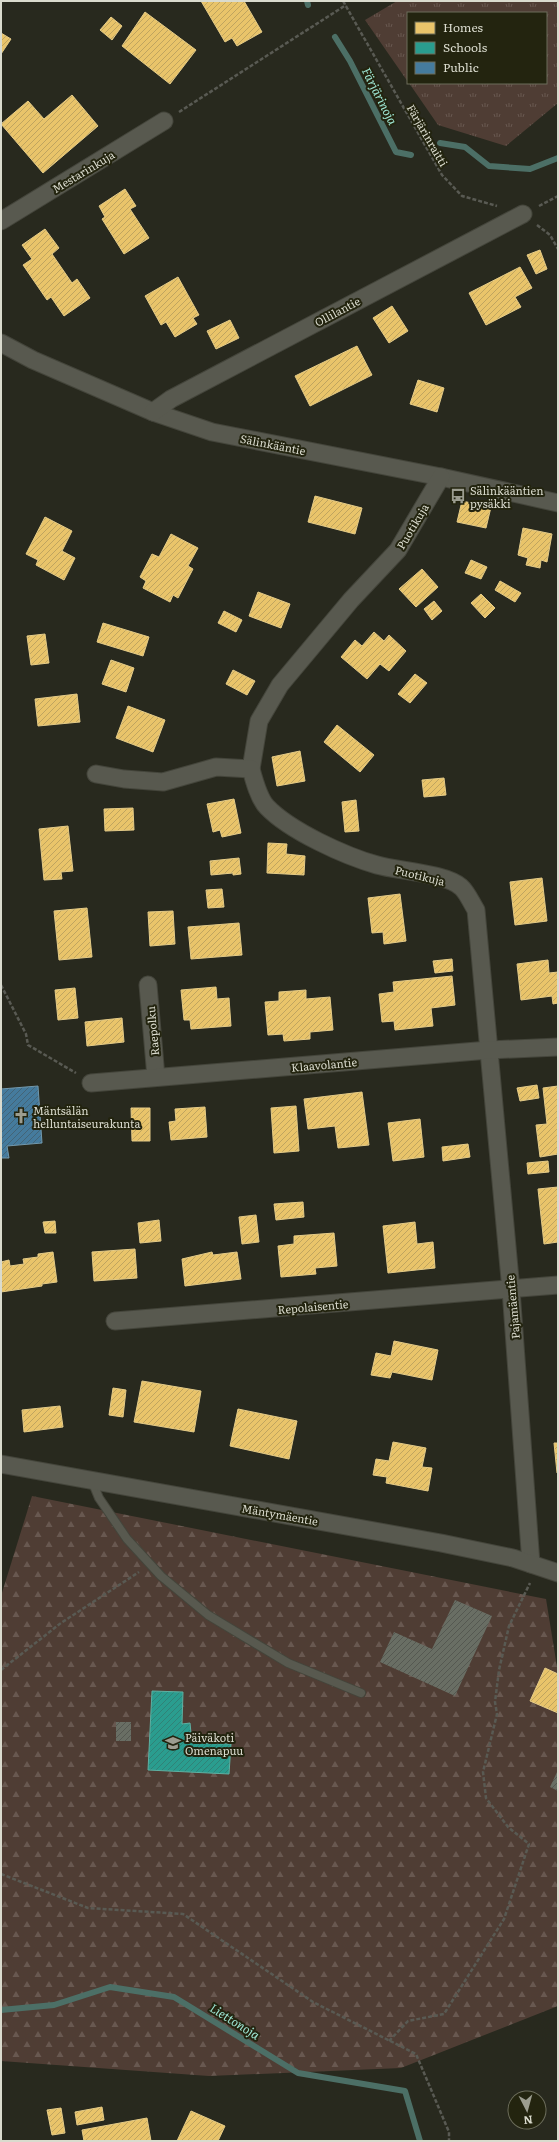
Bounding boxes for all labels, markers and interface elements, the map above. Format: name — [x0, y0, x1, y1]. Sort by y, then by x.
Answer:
legend — [407, 12, 547, 84]
text: Homes — [443, 18, 483, 36]
text: Schools — [443, 38, 488, 56]
text: Public — [443, 58, 479, 76]
water label: Färjärinoja — [358, 64, 402, 128]
street label: Färjärinraitti — [404, 101, 452, 169]
street label: Mestarinkuja — [49, 146, 117, 196]
street label: Ollilantie — [311, 292, 363, 330]
street label: Sälinkääntie — [239, 430, 307, 458]
place label: Sälinkääntien pysäkki — [470, 482, 543, 511]
bus stop icon: Sälinkääntien pysäkki — [449, 487, 467, 505]
street label: Puotikuja — [392, 500, 432, 552]
street label: Puotikuja — [393, 861, 447, 889]
street label: Raepolku — [142, 1006, 162, 1056]
street label: Klaavolantie — [290, 1053, 358, 1075]
place label: Mäntsälän helluntaiseurakunta — [33, 1102, 140, 1131]
church icon: Mäntsälän helluntaiseurakunta — [12, 1107, 30, 1125]
street label: Pajamäentie — [501, 1274, 523, 1340]
street label: Repolaisentie — [277, 1295, 349, 1317]
street label: Mäntymäentie — [241, 1499, 320, 1529]
place label: Päiväkoti Omenapuu — [185, 1729, 243, 1758]
school or university icon: Päiväkoti Omenapuu — [164, 1734, 182, 1752]
water label: Liettonoja — [207, 1999, 264, 2043]
north arrow — [507, 2090, 547, 2130]
text: N — [523, 2113, 534, 2129]

